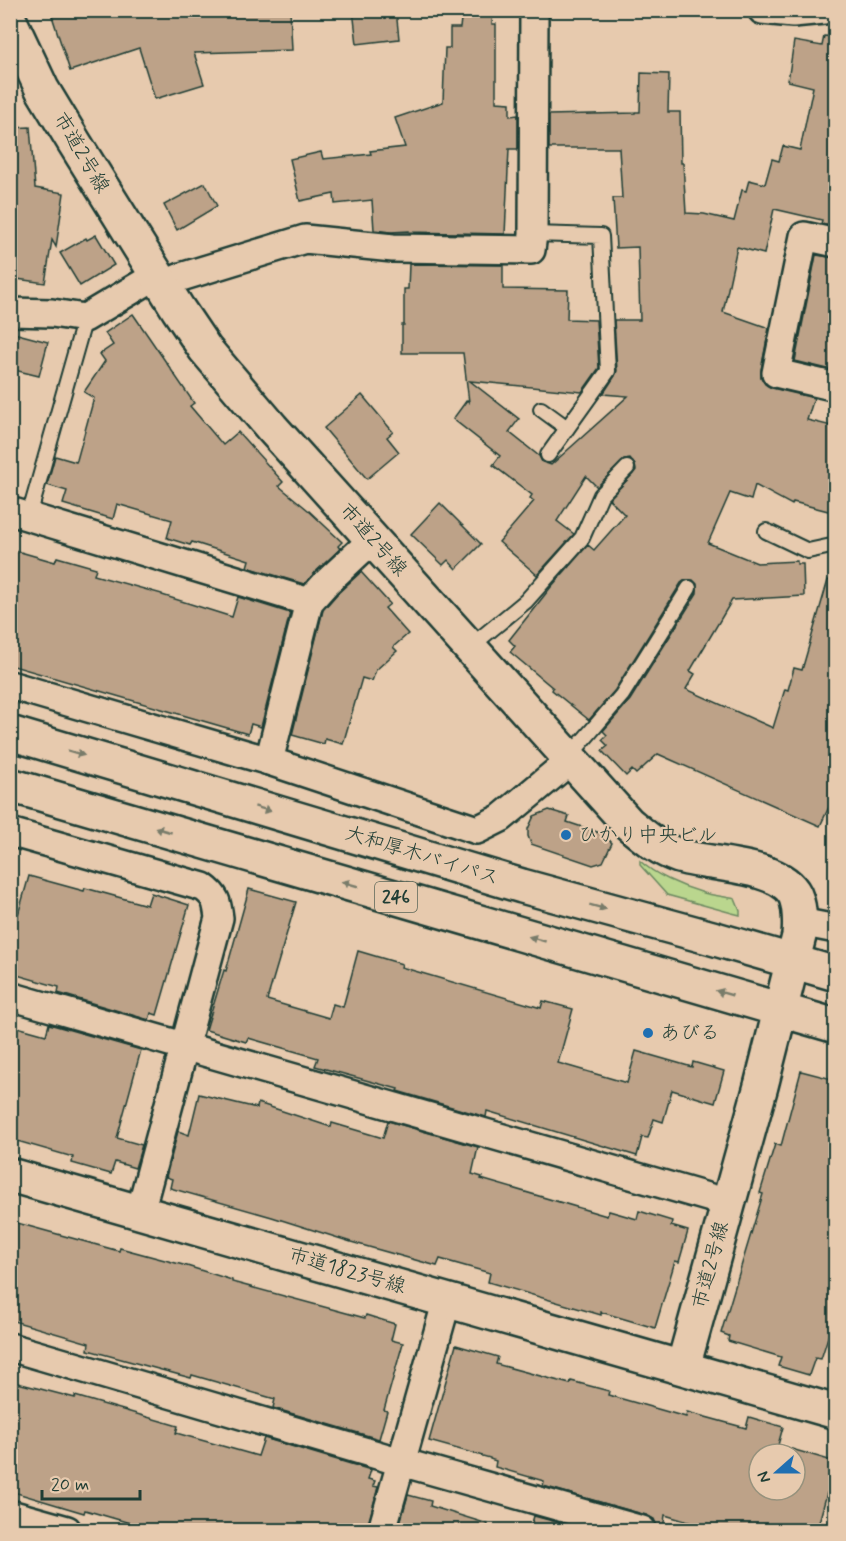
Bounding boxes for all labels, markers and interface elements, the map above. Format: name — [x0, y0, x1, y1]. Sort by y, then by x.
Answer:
street label: 市道2号線 — [46, 108, 116, 198]
street label: 市道2号線 — [333, 498, 413, 582]
one-way arrow — [67, 749, 85, 758]
one-way arrow — [254, 805, 272, 814]
street label: 大和厚木バイパス — [342, 820, 502, 892]
place label: ひかり中央ビル — [578, 822, 718, 849]
one-way arrow — [154, 825, 172, 834]
marker: ひかり中央ビル — [559, 828, 573, 842]
one-way arrow — [341, 879, 359, 888]
road number: 246 — [375, 882, 417, 912]
one-way arrow — [590, 903, 608, 912]
one-way arrow — [528, 934, 546, 943]
one-way arrow — [715, 988, 733, 997]
place label: あびる — [660, 1020, 720, 1047]
marker: あびる — [641, 1026, 655, 1040]
street label: 市道2号線 — [686, 1218, 736, 1312]
street label: 市道1823号線 — [285, 1241, 409, 1301]
north arrow — [747, 1442, 807, 1502]
scale bar — [42, 1463, 140, 1501]
text: N — [753, 1468, 776, 1486]
text: 20 m — [51, 1473, 89, 1497]

